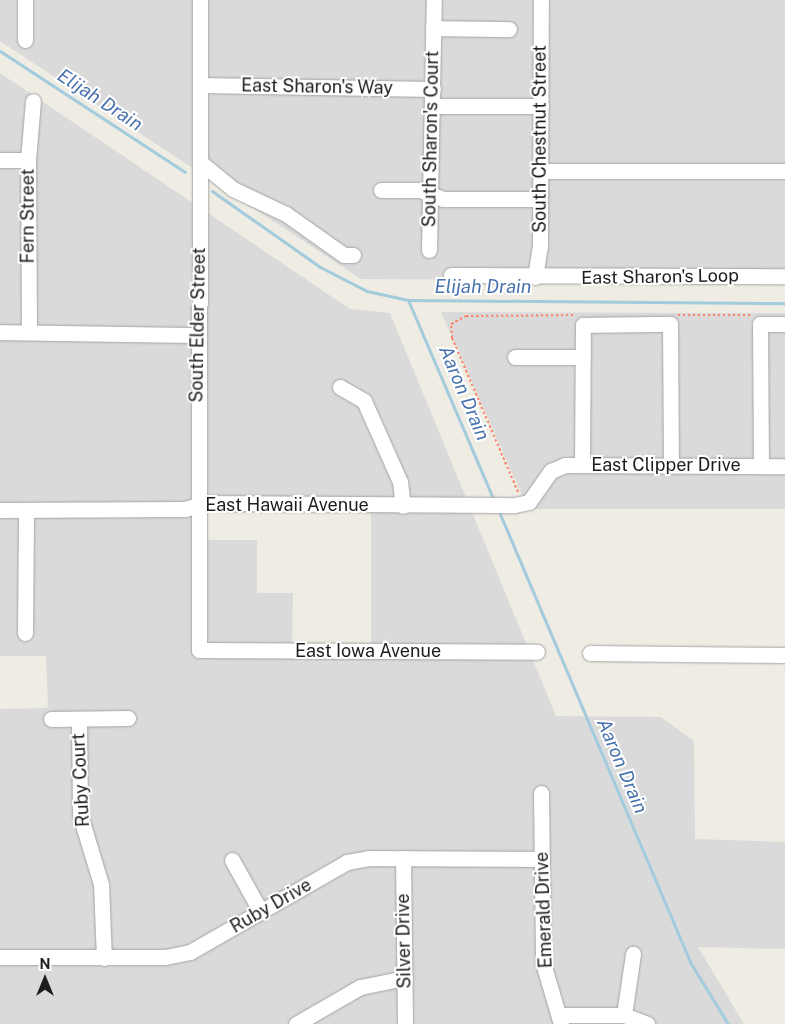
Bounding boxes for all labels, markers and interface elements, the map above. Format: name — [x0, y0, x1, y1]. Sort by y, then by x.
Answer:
street label: South Chestnut Street — [529, 45, 551, 233]
street label: South Sharon's Court — [419, 50, 443, 228]
water label: Elijah Drain — [53, 64, 147, 136]
street label: East Sharon's Way — [241, 75, 393, 99]
street label: Fern Street — [17, 169, 39, 263]
street label: South Elder Street — [186, 247, 210, 403]
street label: East Sharon's Loop — [581, 265, 739, 289]
water label: Elijah Drain — [435, 276, 531, 298]
water label: Aaron Drain — [434, 342, 494, 444]
street label: East Clipper Drive — [591, 454, 741, 476]
street label: East Hawaii Avenue — [205, 494, 369, 516]
street label: East Iowa Avenue — [295, 640, 441, 662]
water label: Aaron Drain — [592, 715, 652, 817]
street label: Ruby Court — [68, 732, 94, 828]
street label: Emerald Drive — [531, 851, 557, 969]
street label: Ruby Drive — [227, 874, 315, 938]
street label: Silver Drive — [392, 893, 416, 989]
north arrow — [20, 954, 70, 1004]
text: N — [40, 956, 50, 972]

